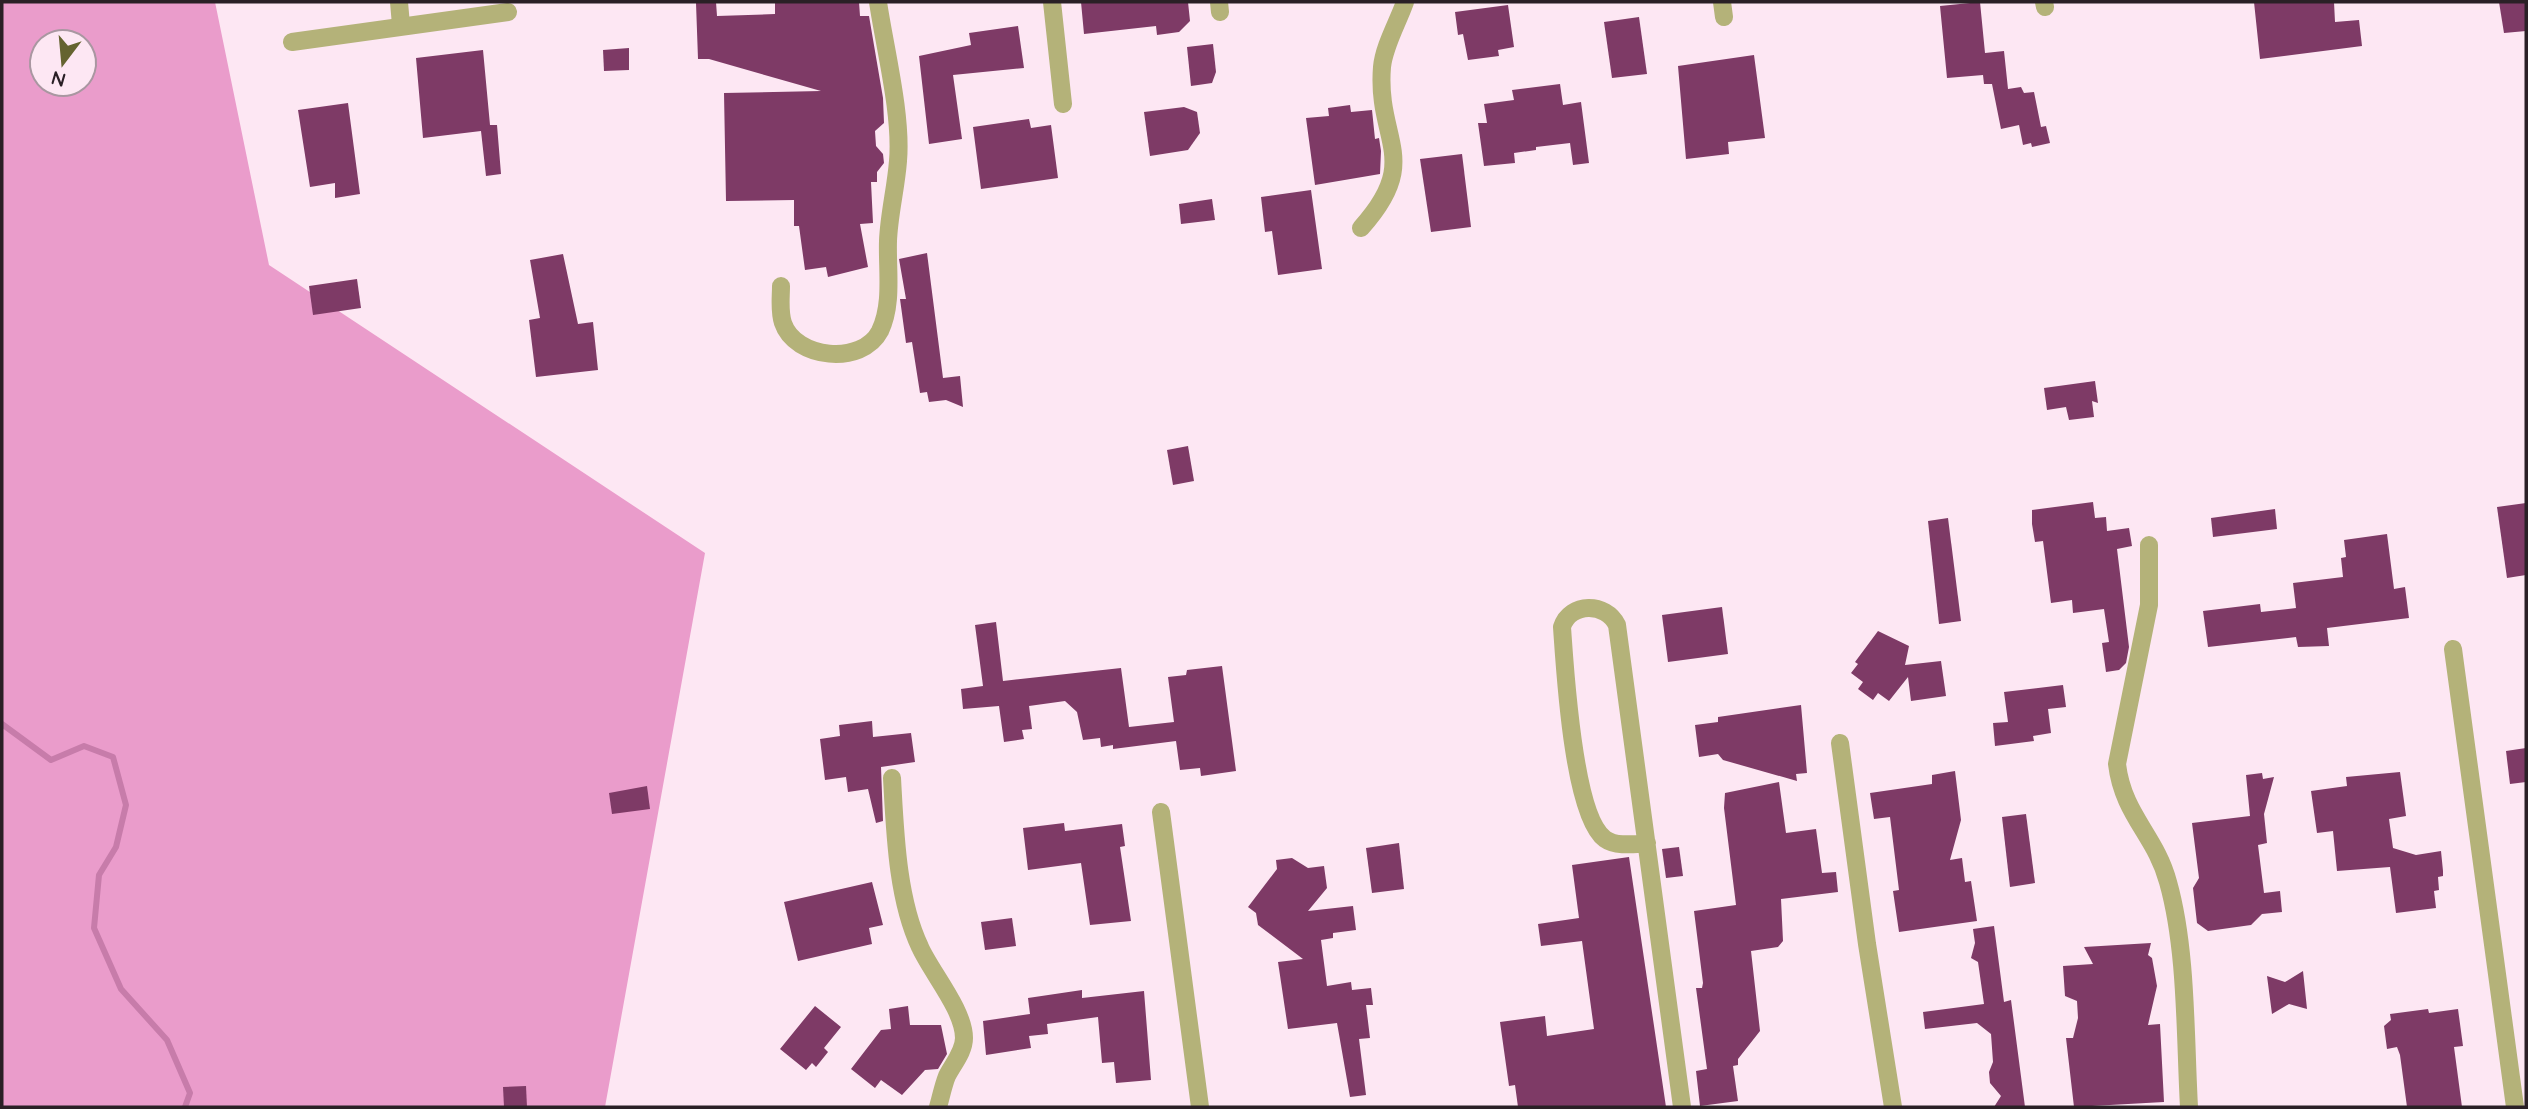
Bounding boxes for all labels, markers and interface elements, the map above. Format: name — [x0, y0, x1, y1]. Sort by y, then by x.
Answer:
north arrow — [28, 28, 98, 98]
text: N — [48, 66, 68, 93]

